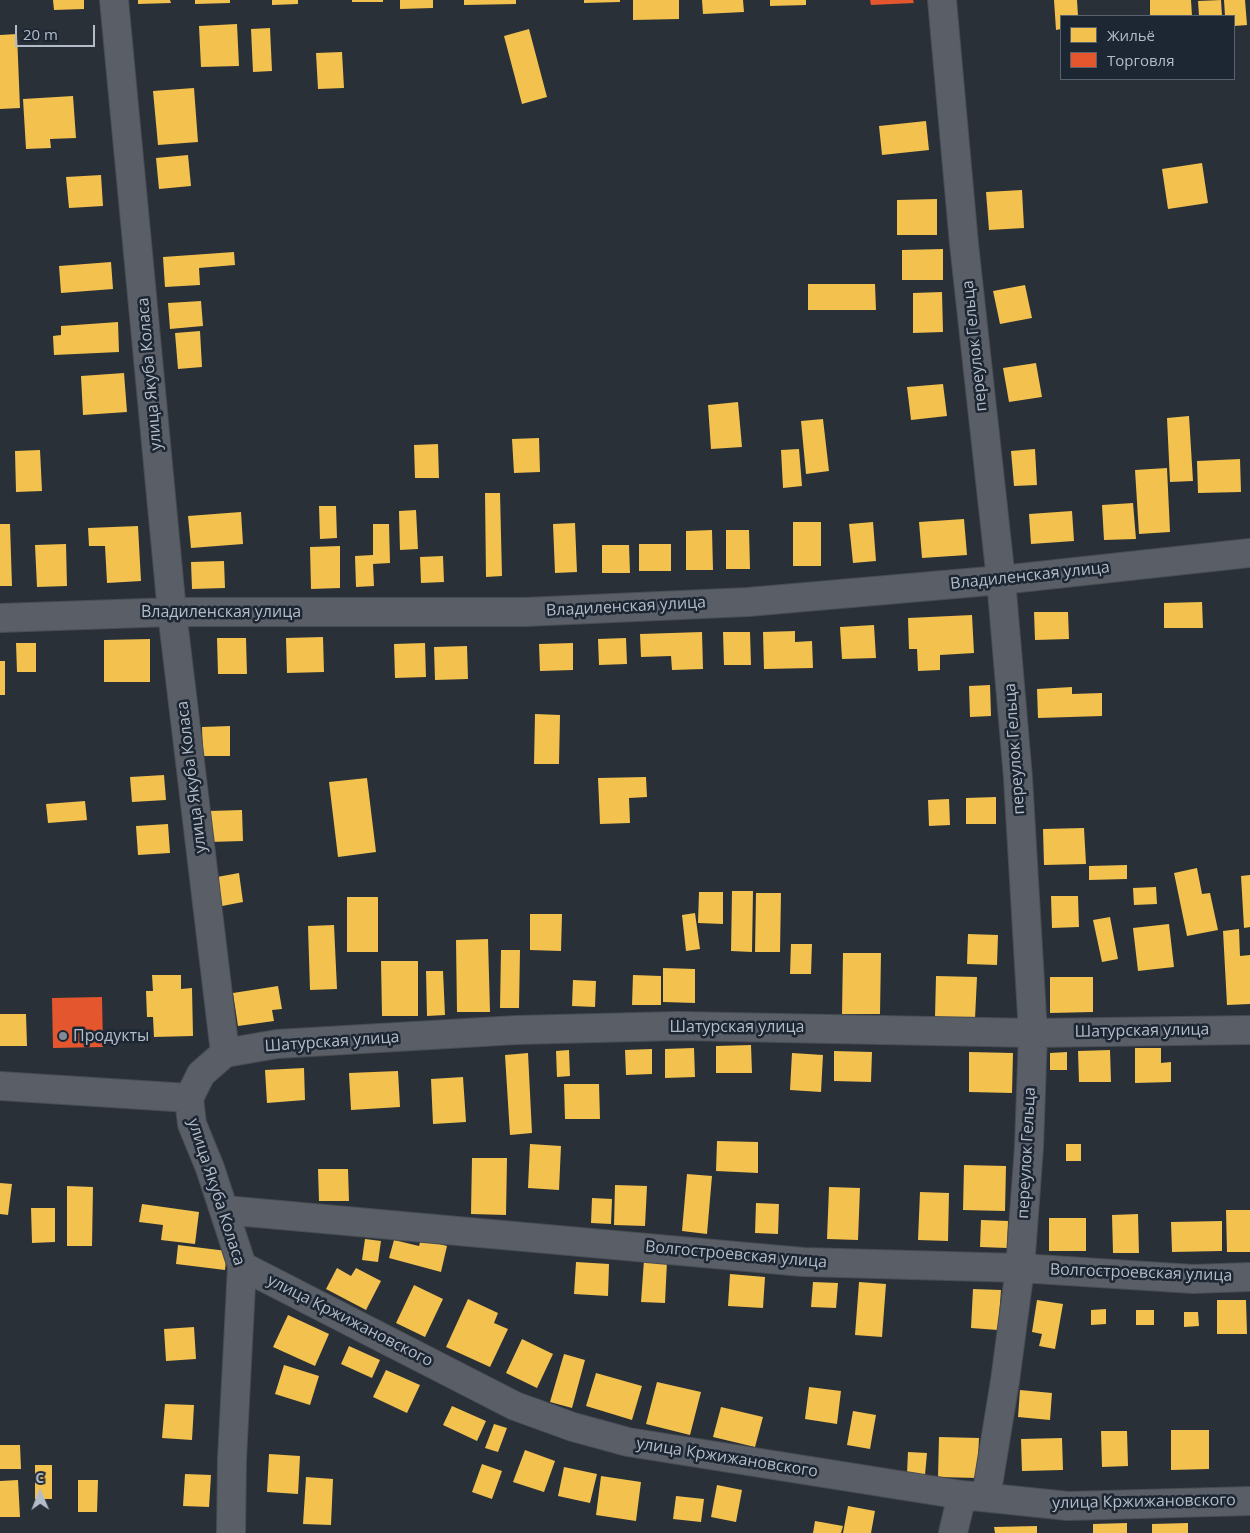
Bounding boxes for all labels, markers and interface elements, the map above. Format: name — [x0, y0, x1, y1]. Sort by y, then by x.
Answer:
scale bar — [18, 15, 98, 47]
legend — [1060, 15, 1235, 80]
text: 20 m — [23, 24, 58, 44]
text: Жильё — [1107, 25, 1155, 45]
text: Торговля — [1107, 50, 1174, 70]
street label: переулок Гельца — [959, 280, 991, 412]
street label: улица Якуба Коласа — [134, 297, 166, 451]
street label: Владиленская улица — [949, 558, 1111, 594]
street label: Владиленская улица — [546, 593, 706, 621]
street label: Владиленская улица — [141, 602, 301, 622]
street label: переулок Гельца — [1001, 683, 1029, 815]
street label: улица Якуба Коласа — [173, 700, 211, 854]
street label: Шатурская улица — [670, 1017, 804, 1037]
street label: Шатурская улица — [1074, 1020, 1210, 1042]
place label: Продукты — [73, 1026, 149, 1046]
street label: Шатурская улица — [264, 1028, 400, 1056]
marker: Продукты — [57, 1030, 69, 1042]
street label: переулок Гельца — [1014, 1087, 1040, 1219]
street label: улица Якуба Коласа — [183, 1116, 249, 1268]
street label: Волгостроевская улица — [644, 1237, 828, 1273]
street label: Волгостроевская улица — [1049, 1260, 1233, 1286]
street label: улица Кржижановского — [264, 1271, 436, 1371]
street label: улица Кржижановского — [635, 1434, 819, 1482]
north arrow — [15, 1468, 65, 1518]
text: С — [35, 1468, 44, 1487]
street label: улица Кржижановского — [1052, 1491, 1236, 1513]

